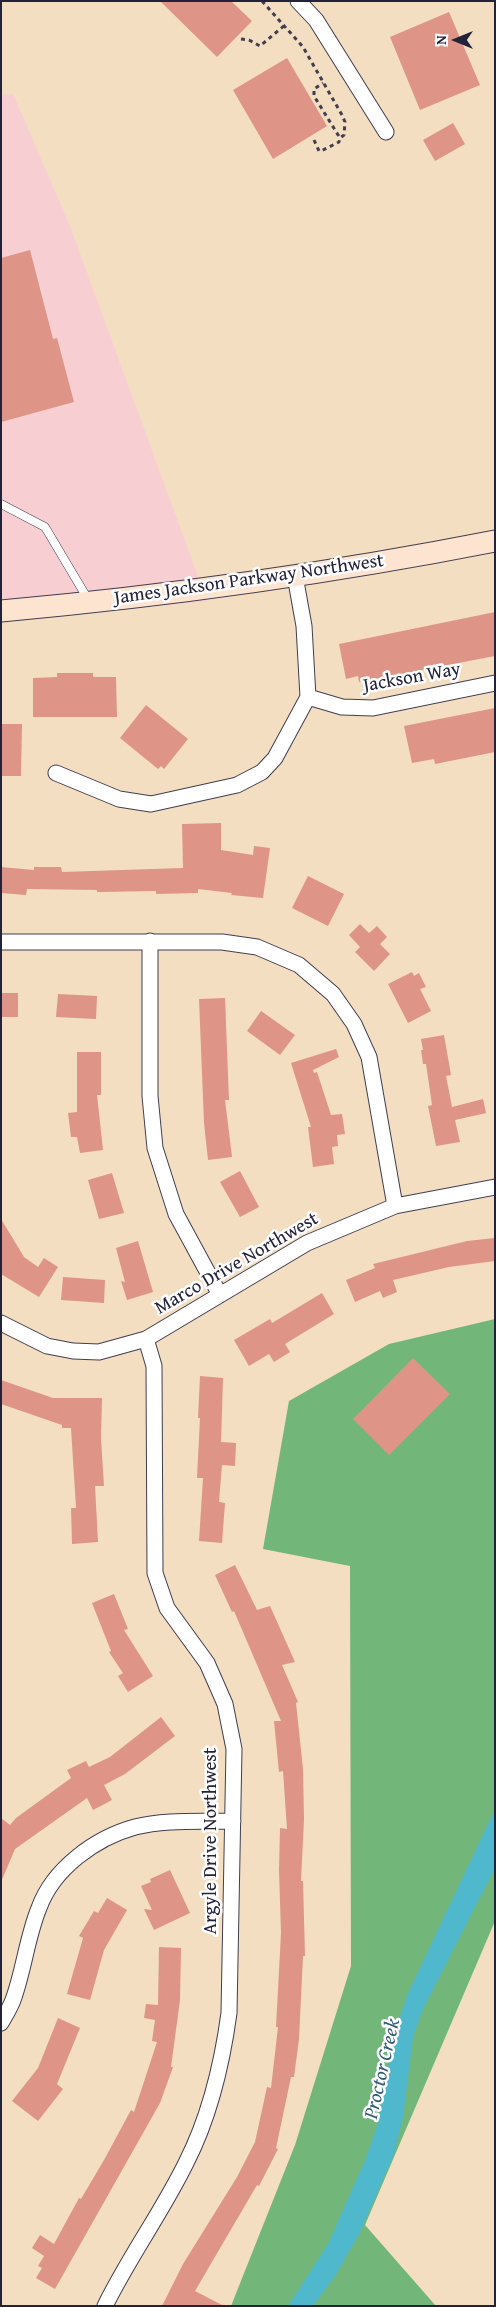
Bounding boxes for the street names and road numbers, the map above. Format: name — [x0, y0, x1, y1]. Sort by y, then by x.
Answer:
street label: James Jackson Parkway Northwest — [113, 550, 385, 610]
street label: Jackson Way — [361, 658, 463, 698]
street label: Marco Drive Northwest — [151, 1208, 323, 1320]
street label: Argyle Drive Northwest — [200, 1747, 222, 1935]

